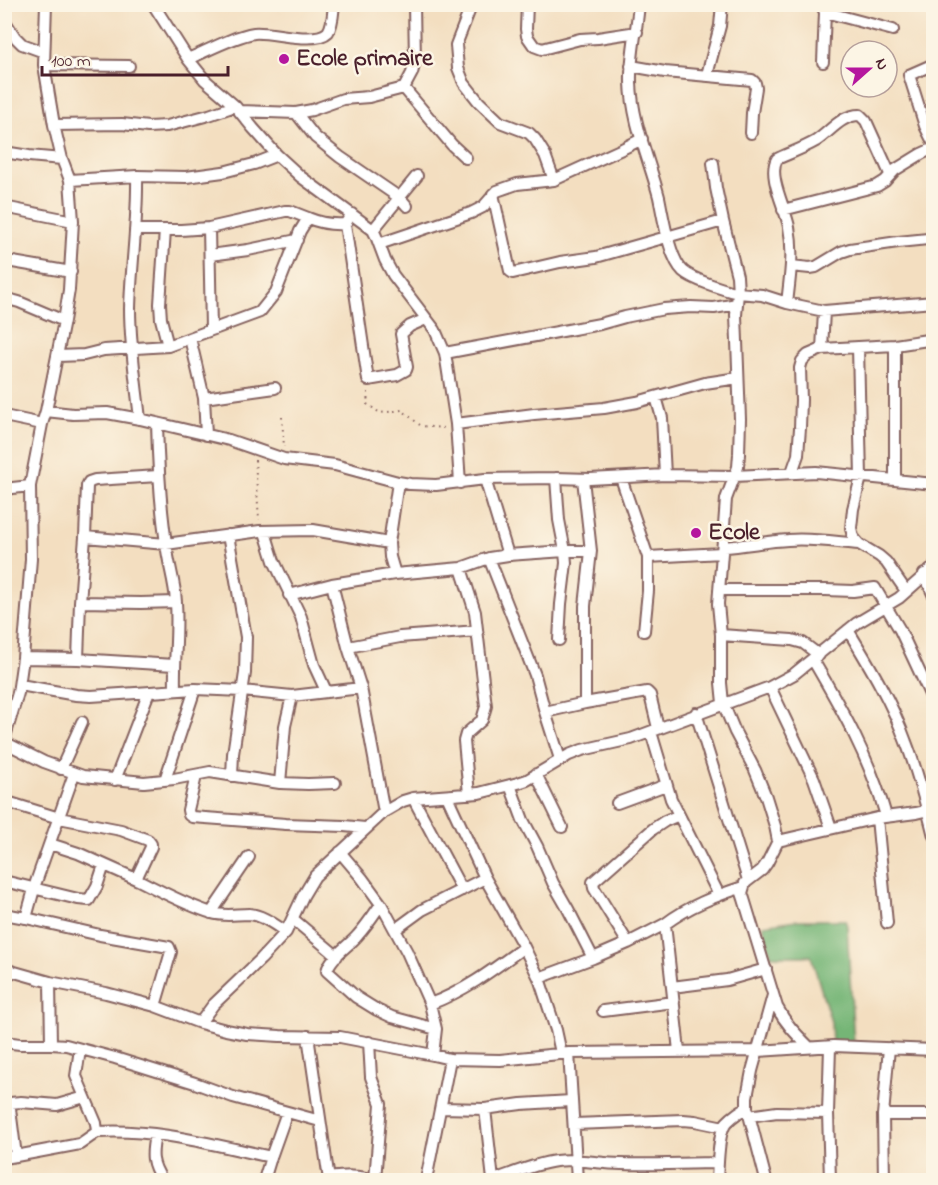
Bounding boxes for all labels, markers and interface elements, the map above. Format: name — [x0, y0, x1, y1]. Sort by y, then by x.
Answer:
scale bar — [42, 39, 228, 77]
north arrow — [839, 39, 899, 99]
place label: Ecole primaire — [296, 42, 434, 77]
text: 100 m — [51, 49, 91, 75]
marker: Ecole primaire — [277, 52, 291, 66]
text: N — [868, 55, 894, 74]
place label: Ecole — [708, 516, 761, 551]
marker: Ecole — [689, 526, 703, 540]

